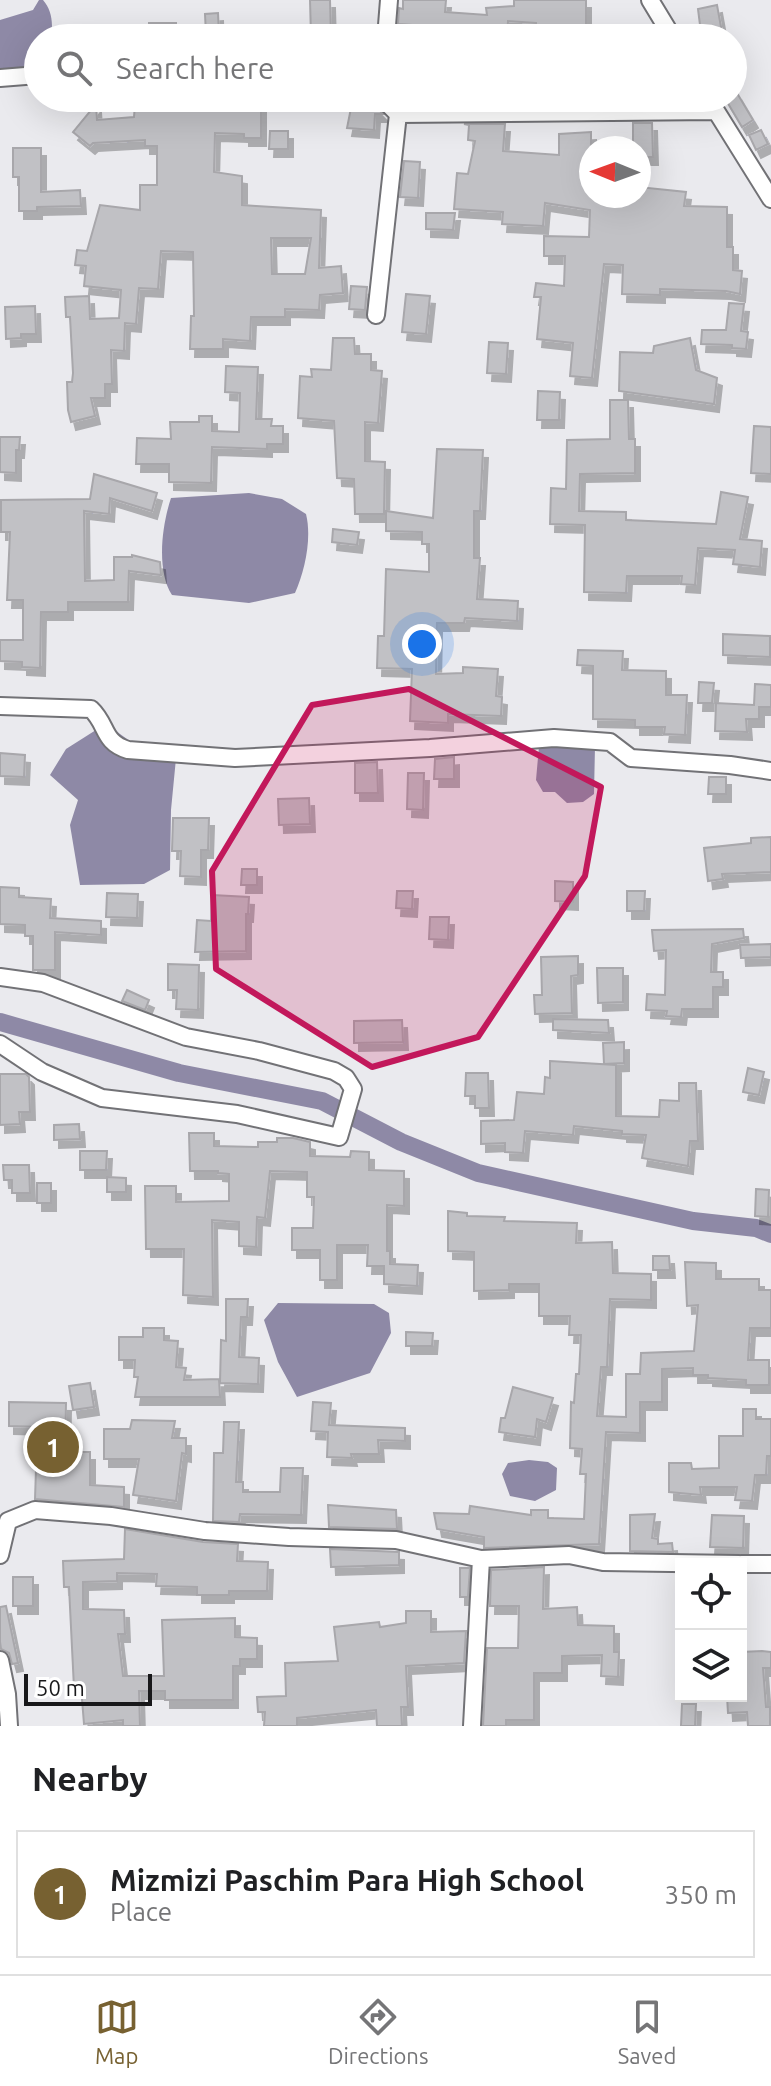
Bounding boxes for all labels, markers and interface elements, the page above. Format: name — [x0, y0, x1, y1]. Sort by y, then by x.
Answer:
search box — [24, 24, 747, 112]
icon: search — [52, 46, 96, 90]
text: Search here — [116, 51, 275, 85]
north arrow — [579, 136, 651, 208]
your location — [402, 624, 442, 664]
pin: 1 — [27, 1417, 79, 1477]
map controls — [675, 1558, 747, 1702]
button: locate — [675, 1558, 747, 1630]
button: layers — [675, 1630, 747, 1702]
scale bar — [24, 1670, 152, 1706]
text: 50 m — [36, 1675, 85, 1700]
text: Nearby — [32, 1759, 147, 1797]
text: Mizmizi Paschim Para High School — [110, 1863, 584, 1897]
text: 1 — [53, 1880, 67, 1909]
text: 350 m — [665, 1880, 737, 1909]
text: Place — [110, 1897, 172, 1926]
tab: Map — [95, 1995, 139, 2068]
tab: Directions — [328, 1995, 428, 2068]
tab: Saved — [618, 1995, 676, 2068]

